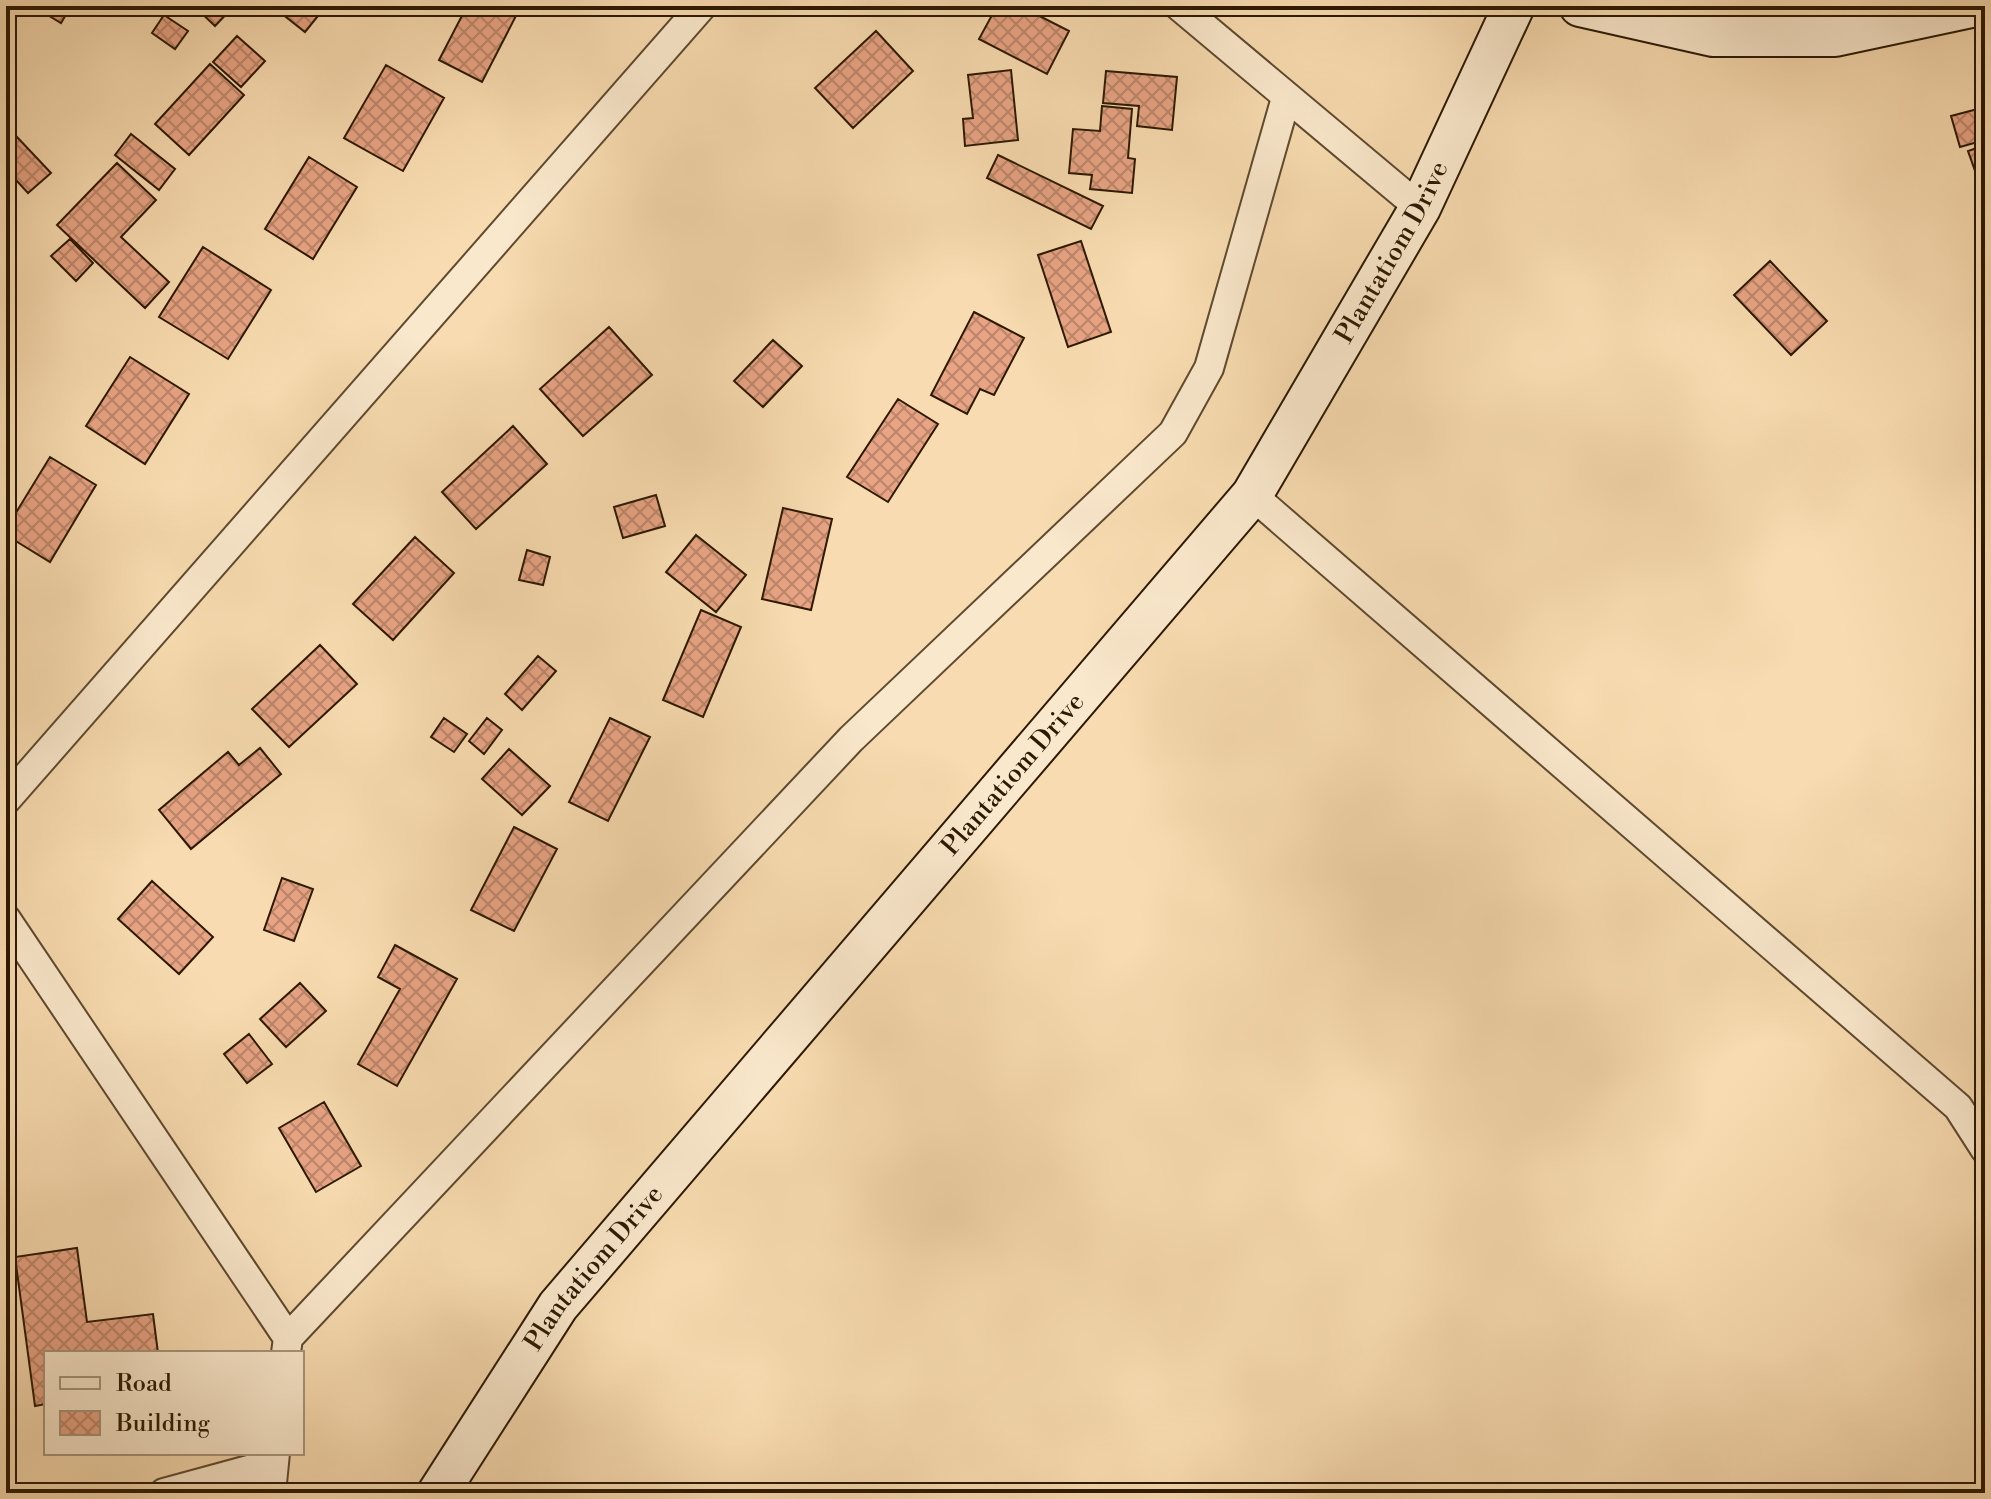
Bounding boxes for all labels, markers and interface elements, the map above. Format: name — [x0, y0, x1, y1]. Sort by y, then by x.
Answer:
street label: Plantatiom Drive — [1328, 156, 1455, 349]
street label: Plantatiom Drive — [935, 686, 1091, 862]
street label: Plantatiom Drive — [517, 1179, 670, 1357]
legend — [44, 1351, 304, 1455]
text: Road — [116, 1369, 172, 1399]
text: Building — [115, 1409, 210, 1439]

